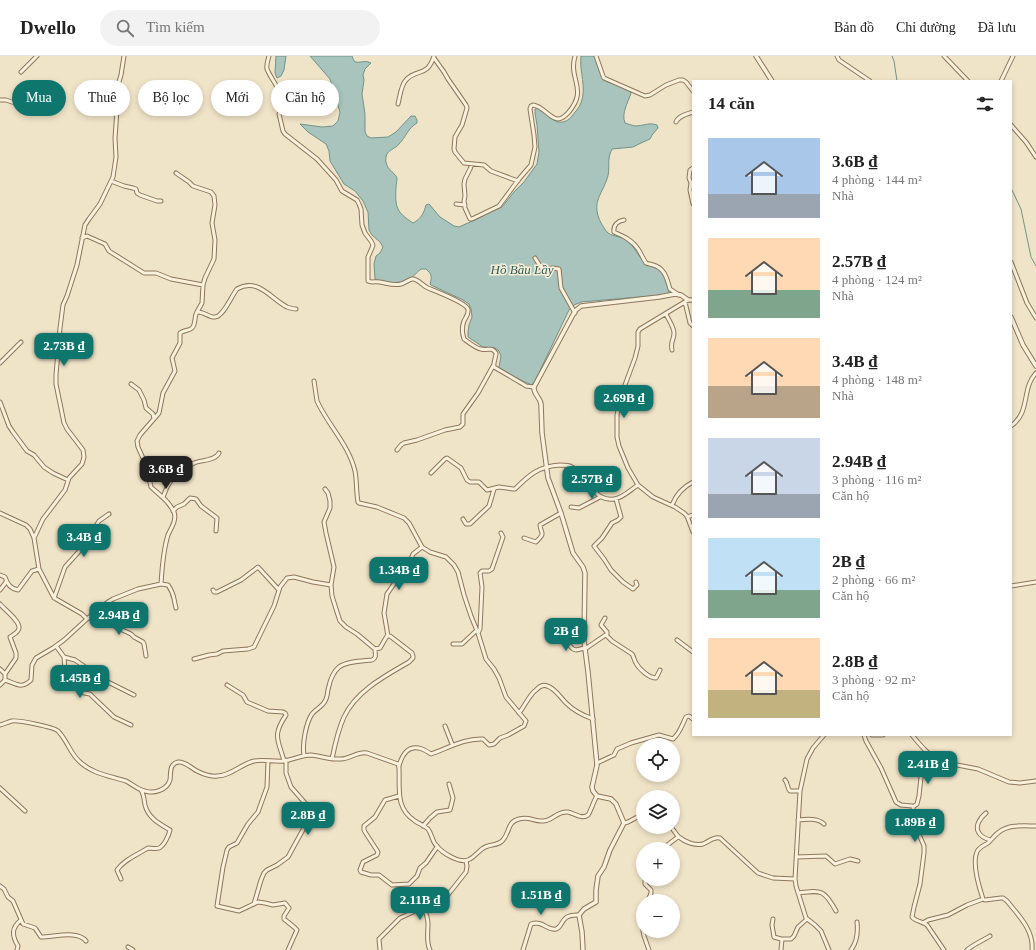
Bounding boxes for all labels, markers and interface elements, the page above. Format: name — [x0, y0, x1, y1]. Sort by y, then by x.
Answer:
search box — [100, 10, 380, 46]
text: Dwello — [20, 17, 76, 38]
icon: search — [114, 17, 136, 39]
text: Tìm kiếm — [146, 19, 205, 35]
text: Bản đồ — [834, 20, 874, 35]
text: Chỉ đường — [896, 20, 956, 35]
text: Đã lưu — [978, 20, 1016, 35]
chip: Mua — [12, 80, 66, 116]
chip: Thuê — [74, 80, 130, 116]
chip: Bộ lọc — [138, 80, 203, 116]
chip: Mới — [211, 80, 263, 116]
chip: Căn hộ — [271, 80, 339, 116]
icon: filters — [974, 93, 996, 115]
text: 14 căn — [708, 94, 755, 113]
text: 3.6B ₫ — [832, 152, 878, 171]
icon: home — [740, 154, 788, 202]
text: 4 phòng · 144 m² — [832, 172, 922, 187]
text: Nhà — [832, 188, 854, 203]
text: 2.57B ₫ — [832, 252, 886, 271]
icon: home — [740, 254, 788, 302]
water label: Hồ Bầu Lầy — [490, 262, 554, 277]
text: 4 phòng · 124 m² — [832, 272, 922, 287]
text: Nhà — [832, 288, 854, 303]
pin: 2.73B ₫ — [27, 333, 101, 367]
text: 2.73B ₫ — [43, 338, 85, 353]
text: 3.4B ₫ — [832, 352, 878, 371]
icon: home — [740, 354, 788, 402]
text: 4 phòng · 148 m² — [832, 372, 922, 387]
pin: 2.69B ₫ — [587, 385, 661, 419]
text: Nhà — [832, 388, 854, 403]
text: 2.69B ₫ — [603, 390, 645, 405]
text: 2.94B ₫ — [832, 452, 886, 471]
icon: home — [740, 454, 788, 502]
pin: 3.6B ₫ — [133, 456, 199, 490]
text: 3.6B ₫ — [149, 461, 183, 476]
pin: 2.57B ₫ — [555, 466, 629, 500]
text: 2.57B ₫ — [571, 471, 613, 486]
text: 3 phòng · 116 m² — [832, 472, 921, 487]
text: Căn hộ — [832, 488, 869, 503]
pin: 3.4B ₫ — [51, 524, 117, 558]
text: 3.4B ₫ — [67, 529, 101, 544]
text: 2B ₫ — [832, 552, 865, 571]
icon: home — [740, 554, 788, 602]
pin: 1.34B ₫ — [362, 557, 436, 591]
text: 1.34B ₫ — [378, 562, 420, 577]
text: 2 phòng · 66 m² — [832, 572, 915, 587]
text: Căn hộ — [832, 588, 869, 603]
pin: 2.94B ₫ — [82, 602, 156, 636]
text: 2.94B ₫ — [98, 607, 140, 622]
pin: 2B ₫ — [542, 618, 590, 652]
text: 2B ₫ — [553, 623, 579, 638]
text: 2.8B ₫ — [832, 652, 878, 671]
icon: home — [740, 654, 788, 702]
pin: 1.45B ₫ — [43, 665, 117, 699]
text: 1.45B ₫ — [59, 670, 101, 685]
text: 3 phòng · 92 m² — [832, 672, 915, 687]
text: Căn hộ — [832, 688, 869, 703]
map controls — [636, 738, 680, 938]
button: locate — [636, 738, 680, 782]
pin: 2.41B ₫ — [891, 751, 965, 785]
text: 2.41B ₫ — [907, 756, 949, 771]
button: layers — [636, 790, 680, 834]
pin: 2.8B ₫ — [275, 802, 341, 836]
text: 2.8B ₫ — [291, 807, 325, 822]
pin: 1.89B ₫ — [878, 809, 952, 843]
text: 1.89B ₫ — [894, 814, 936, 829]
button: + — [636, 842, 680, 886]
pin: 1.51B ₫ — [504, 882, 578, 916]
pin: 2.11B ₫ — [383, 887, 457, 921]
text: 1.51B ₫ — [520, 887, 562, 902]
text: 2.11B ₫ — [400, 892, 440, 907]
button: − — [636, 894, 680, 938]

